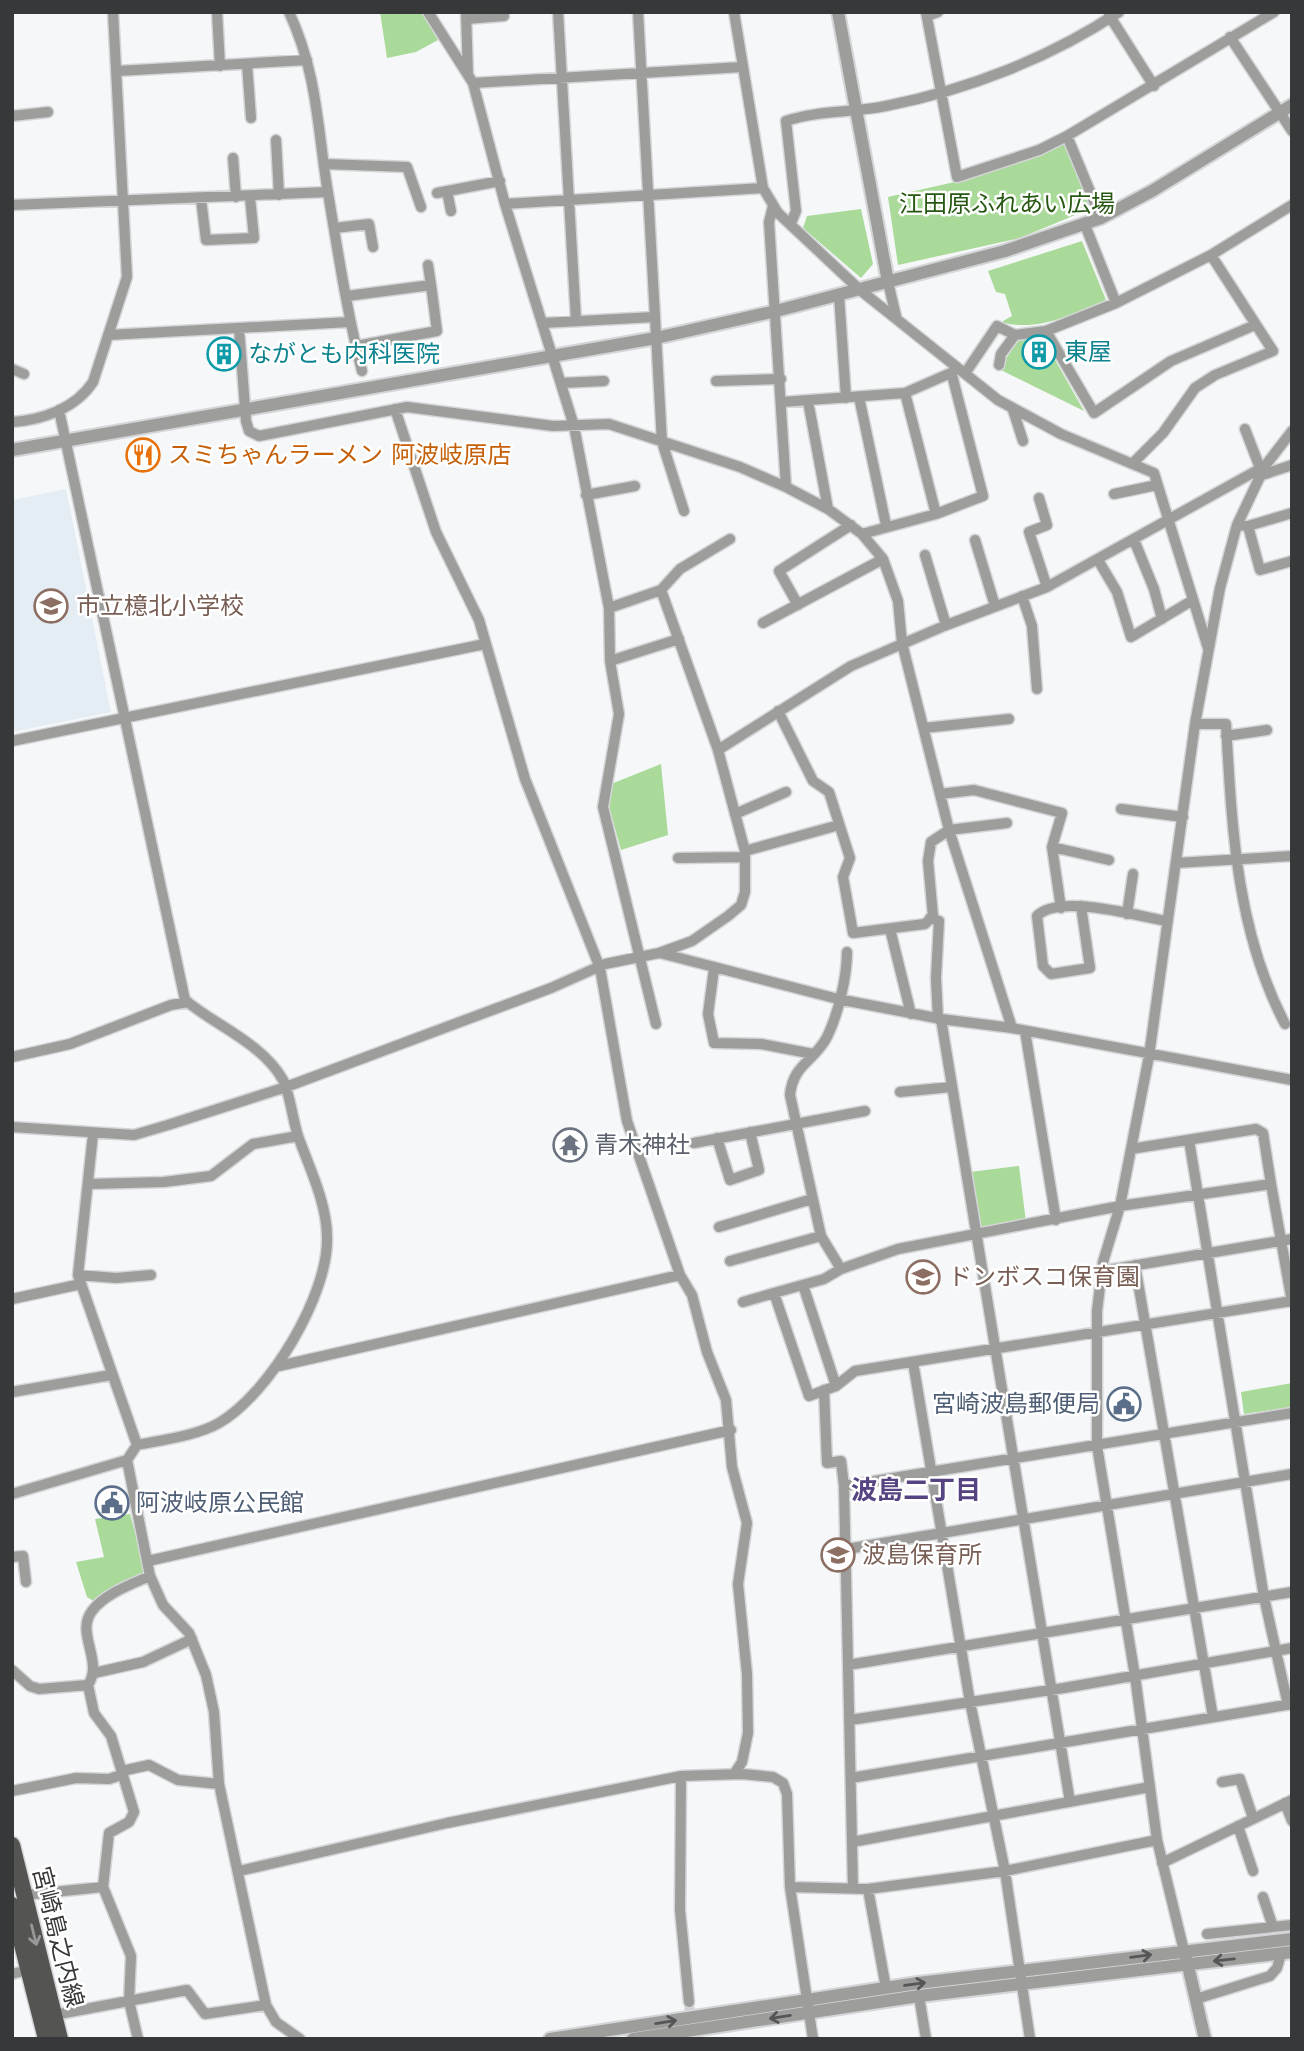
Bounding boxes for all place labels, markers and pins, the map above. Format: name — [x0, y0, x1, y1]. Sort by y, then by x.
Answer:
building icon: 東屋 — [1020, 333, 1058, 371]
building icon: ながとも内科医院 — [205, 335, 243, 373]
place label: 東屋 — [1064, 338, 1112, 366]
place label: ながとも内科医院 — [248, 340, 440, 368]
restaurant icon: スミちゃんラーメン 阿波岐原店 — [124, 436, 162, 474]
place label: スミちゃんラーメン 阿波岐原店 — [168, 441, 511, 469]
school or university icon: 市立檍北小学校 — [32, 587, 70, 625]
place label: 市立檍北小学校 — [76, 592, 244, 620]
temple icon: 青木神社 — [551, 1126, 589, 1164]
place label: 青木神社 — [594, 1131, 690, 1159]
school or university icon: ドンボスコ保育園 — [904, 1258, 942, 1296]
place label: ドンボスコ保育園 — [948, 1263, 1140, 1291]
public building icon: 宮崎波島郵便局 — [1105, 1385, 1143, 1423]
place label: 宮崎波島郵便局 — [932, 1390, 1100, 1418]
public building icon: 阿波岐原公民館 — [93, 1484, 131, 1522]
place label: 阿波岐原公民館 — [136, 1489, 304, 1517]
school or university icon: 波島保育所 — [819, 1536, 857, 1574]
place label: 波島保育所 — [862, 1541, 982, 1569]

